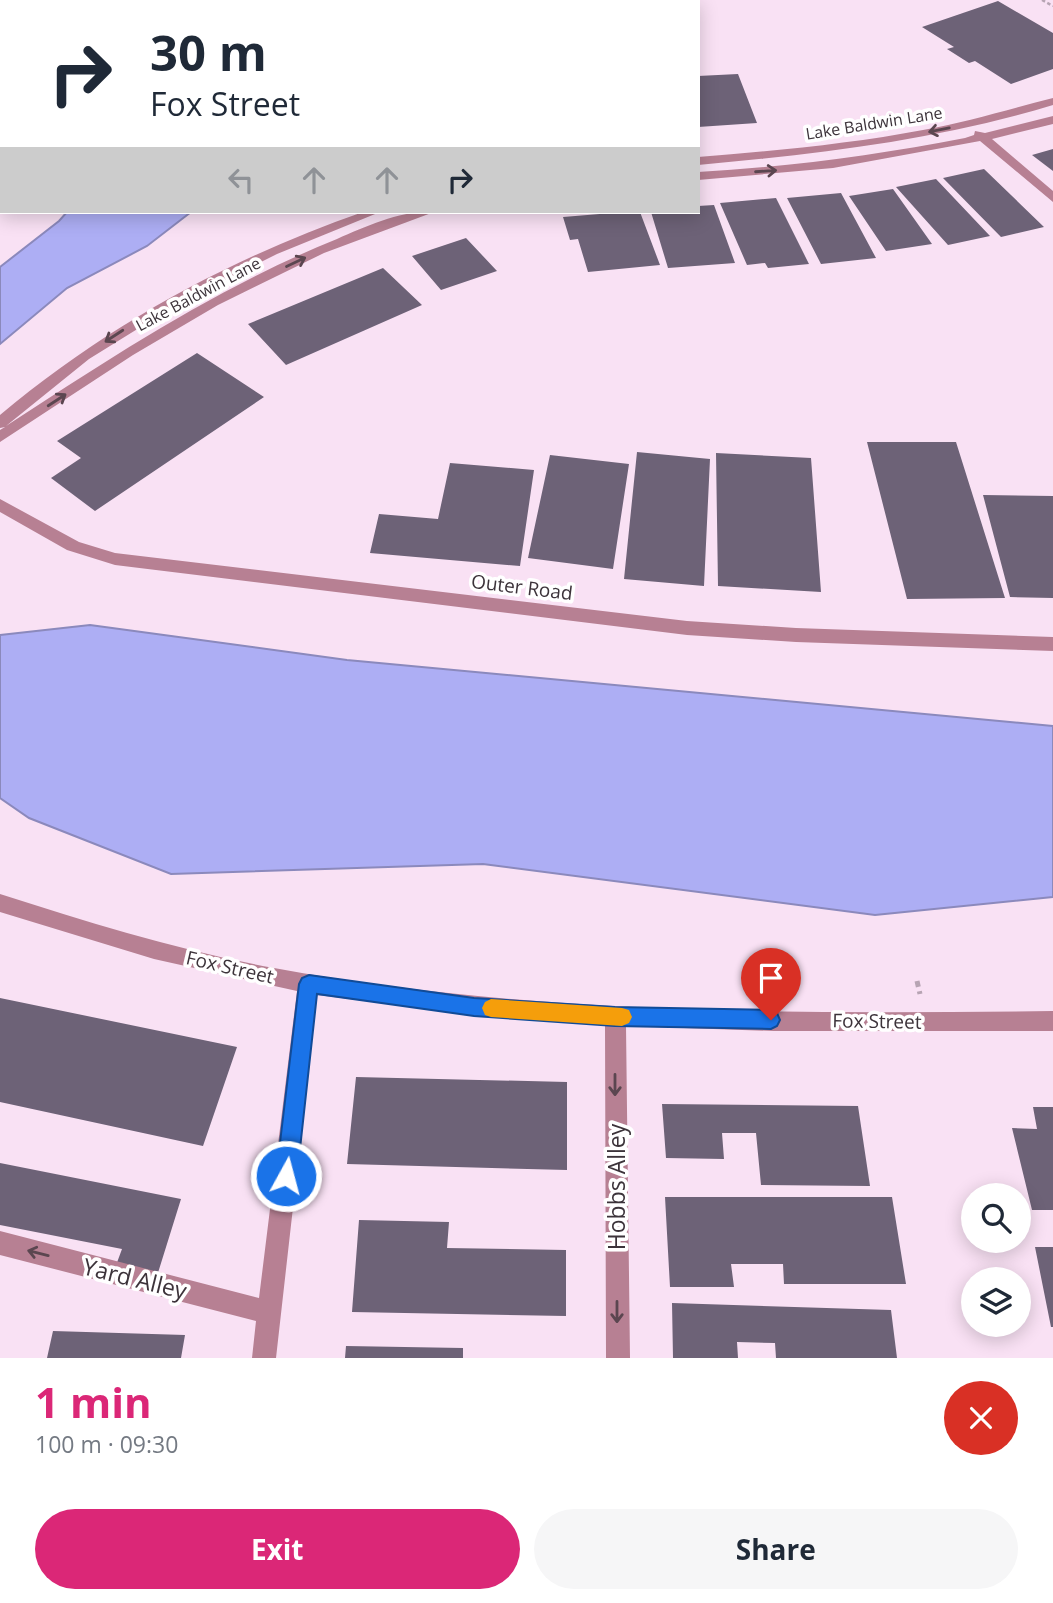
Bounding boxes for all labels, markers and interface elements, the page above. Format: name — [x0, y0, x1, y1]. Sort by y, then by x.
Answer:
text: 30 m — [150, 19, 267, 85]
icon: right — [35, 28, 126, 119]
text: Fox Street — [150, 82, 300, 125]
street label: Lake Baldwin Lane — [804, 101, 944, 145]
one-way arrow — [928, 124, 951, 137]
icon: left — [222, 161, 260, 199]
icon: ahead — [295, 161, 333, 199]
icon: ahead — [368, 161, 406, 199]
icon: right — [441, 161, 479, 199]
one-way arrow — [755, 164, 777, 177]
street label: Lake Baldwin Lane — [132, 252, 264, 336]
one-way arrow — [285, 255, 306, 268]
one-way arrow — [105, 328, 124, 343]
one-way arrow — [47, 393, 67, 407]
street label: Outer Road — [470, 568, 574, 606]
street label: Fox Street — [184, 944, 277, 990]
pin — [741, 948, 801, 1020]
icon: arrive — [752, 959, 790, 997]
street label: Fox Street — [832, 1007, 922, 1035]
one-way arrow — [608, 1073, 622, 1096]
street label: Hobbs Alley — [600, 1123, 632, 1250]
position arrow — [249, 1139, 323, 1213]
map controls — [961, 1183, 1031, 1337]
button: search — [961, 1183, 1031, 1253]
one-way arrow — [27, 1246, 50, 1259]
street label: Yard Alley — [80, 1250, 191, 1306]
button: layers — [961, 1267, 1031, 1337]
one-way arrow — [610, 1300, 624, 1323]
text: 1 min — [35, 1373, 152, 1430]
button: close — [944, 1381, 1018, 1455]
text: 100 m · 09:30 — [35, 1428, 178, 1460]
button: Exit — [35, 1509, 520, 1589]
button: Share — [534, 1509, 1018, 1589]

